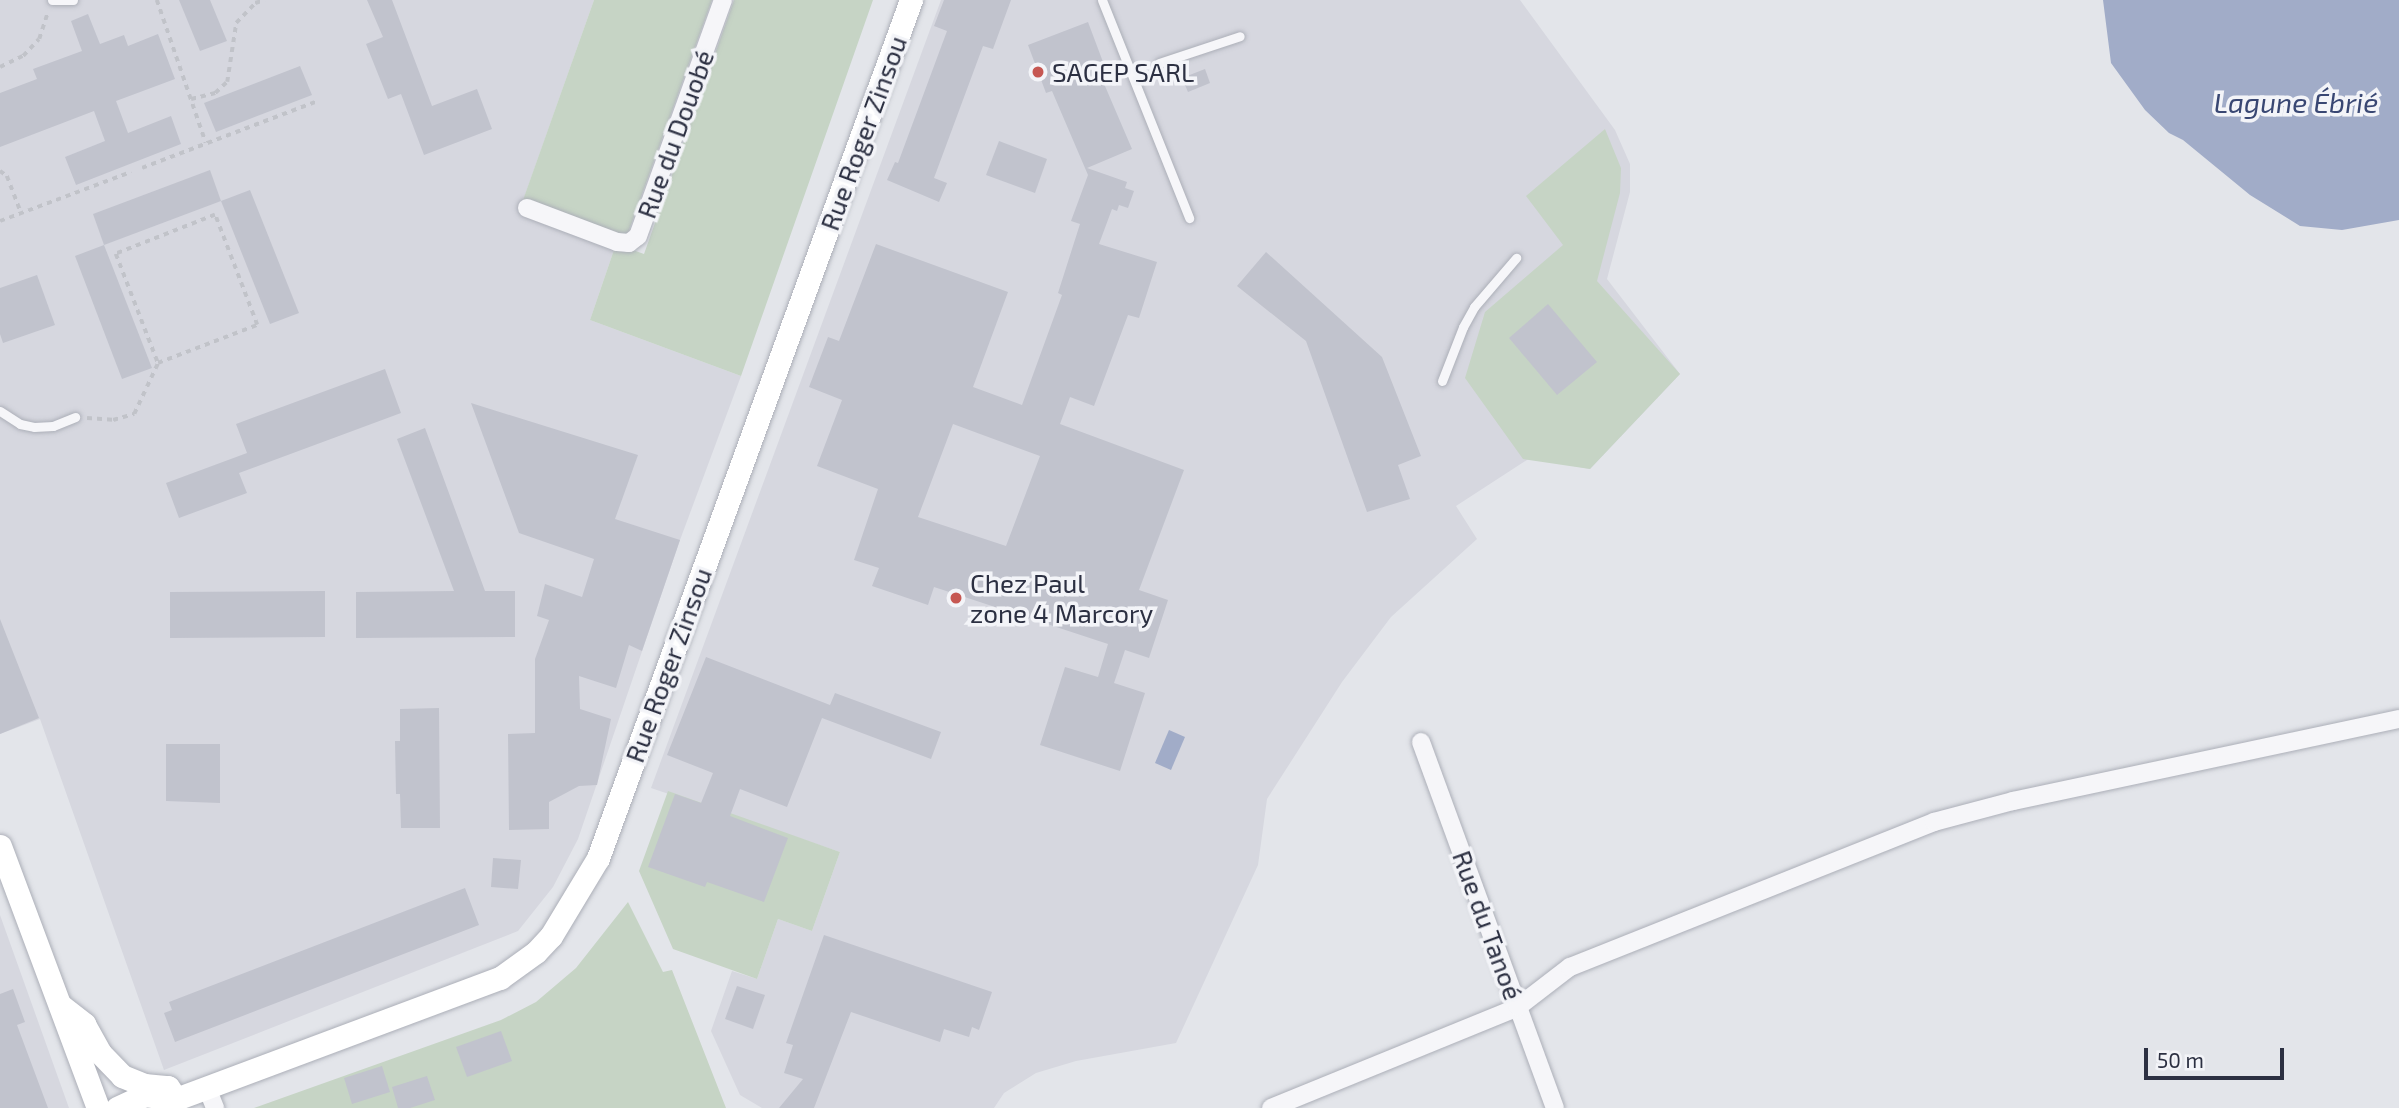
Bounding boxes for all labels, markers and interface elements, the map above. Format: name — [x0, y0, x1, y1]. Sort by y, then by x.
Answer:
street label: Rue Roger Zinsou — [813, 31, 913, 235]
street label: Rue du Douobé — [630, 46, 720, 222]
place label: SAGEP SARL — [1052, 56, 1195, 88]
marker: SAGEP SARL — [1030, 64, 1046, 80]
water label: Lagune Ébrié — [2214, 85, 2378, 119]
street label: Rue Roger Zinsou — [618, 563, 718, 767]
place label: Chez Paul zone 4 Marcory — [970, 567, 1153, 628]
marker: Chez Paul zone 4 Marcory — [948, 590, 964, 606]
street label: Rue du Tanoé — [1447, 846, 1529, 1004]
scale bar — [2147, 1034, 2287, 1078]
text: 50 m — [2157, 1047, 2204, 1072]

